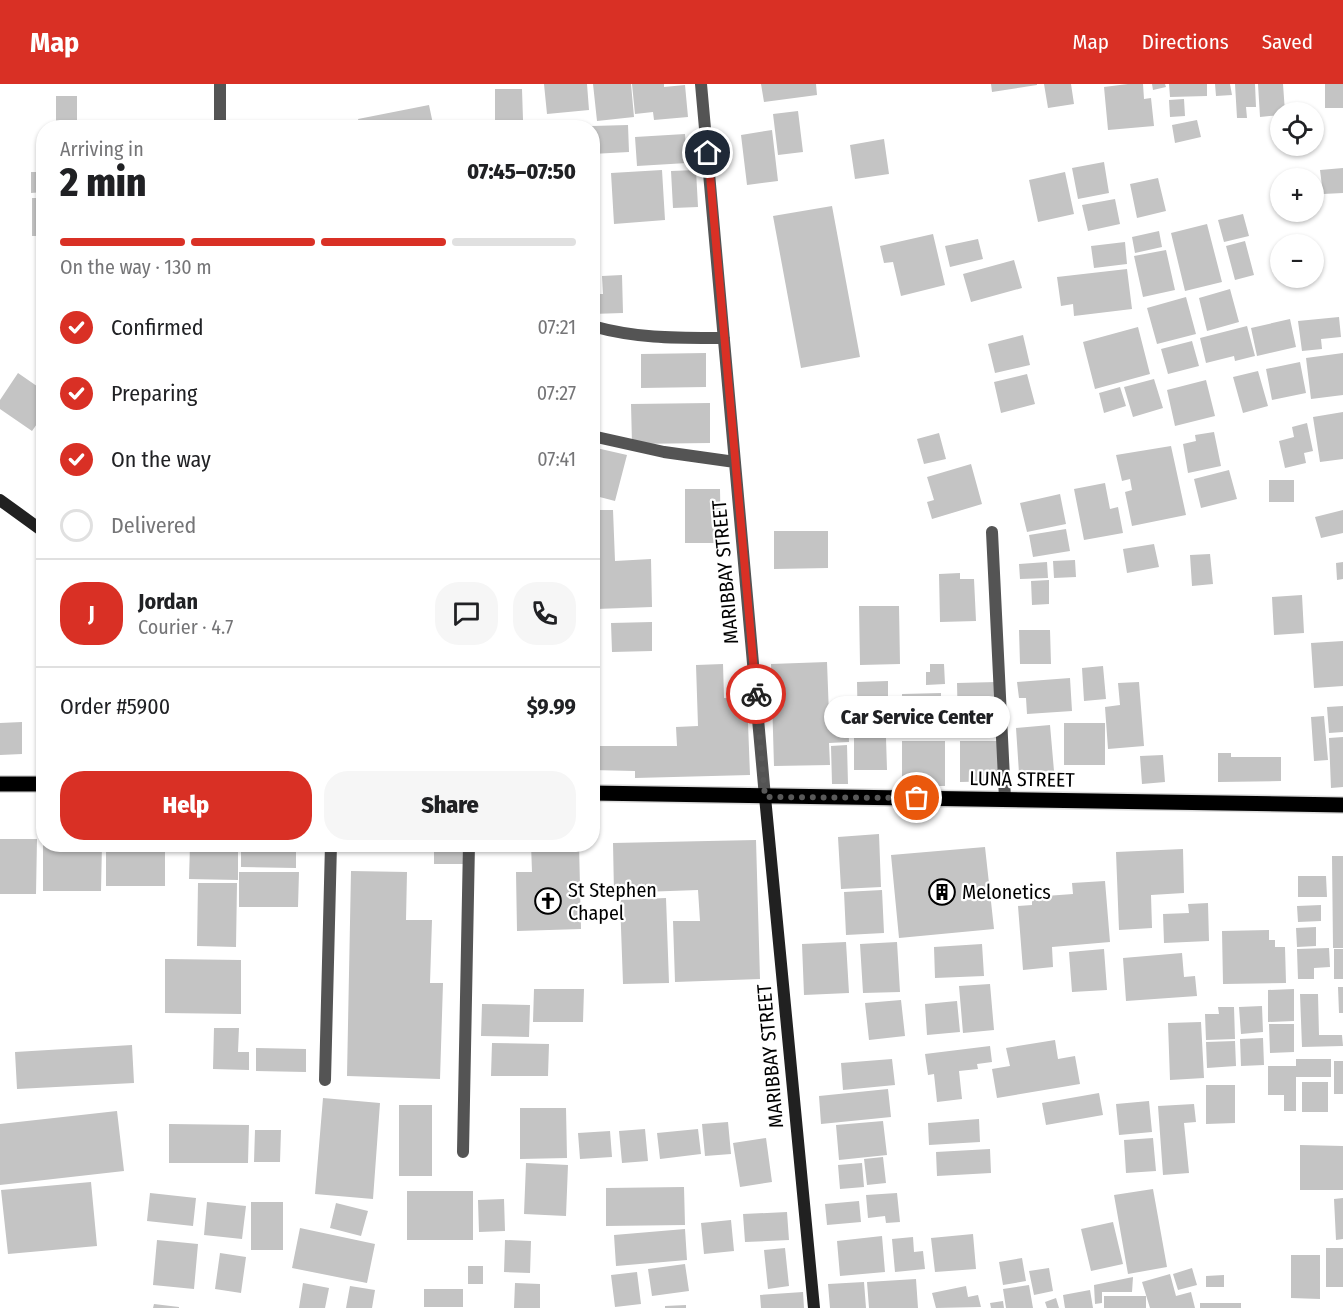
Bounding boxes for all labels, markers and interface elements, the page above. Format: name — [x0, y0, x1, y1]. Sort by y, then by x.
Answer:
text: Map — [30, 26, 79, 59]
text: Map — [1072, 29, 1109, 55]
text: Directions — [1142, 29, 1229, 55]
text: Saved — [1262, 29, 1313, 55]
map controls — [1270, 102, 1324, 288]
button: locate — [1270, 102, 1324, 156]
pin — [682, 127, 733, 178]
icon: home — [691, 136, 724, 169]
text: Arriving in — [60, 137, 144, 161]
text: 07:45–07:50 — [467, 158, 576, 185]
text: 2 min — [60, 160, 146, 206]
button: + — [1270, 168, 1324, 222]
button: − — [1270, 234, 1324, 288]
text: On the way · 130 m — [60, 255, 212, 279]
icon: check — [60, 311, 93, 344]
text: Confirmed — [111, 314, 204, 341]
text: 07:21 — [537, 315, 576, 339]
icon: check — [60, 377, 93, 410]
text: Preparing — [111, 380, 197, 407]
text: 07:27 — [537, 381, 576, 405]
icon: check — [60, 443, 93, 476]
text: On the way — [111, 446, 211, 473]
text: 07:41 — [537, 447, 576, 471]
street label: MARIBBAY STREET — [707, 498, 743, 645]
text: Delivered — [111, 512, 196, 539]
button: chat — [435, 582, 498, 645]
button: phone — [513, 582, 576, 645]
text: Jordan — [138, 588, 198, 615]
text: J — [88, 600, 95, 627]
text: Courier · 4.7 — [138, 615, 233, 639]
courier — [726, 664, 786, 724]
icon: bike — [740, 678, 773, 711]
text: Order #5900 — [60, 693, 170, 720]
text: $9.99 — [527, 693, 576, 720]
callout: Car Service Center — [824, 696, 1010, 738]
text: Car Service Center — [841, 705, 993, 729]
street label: LUNA STREET — [969, 766, 1076, 792]
button: Help — [60, 771, 312, 840]
button: Share — [324, 771, 576, 840]
pin — [891, 772, 942, 823]
icon: bag — [900, 781, 933, 814]
building icon: Melonetics — [927, 877, 957, 907]
place label: St Stephen Chapel — [568, 878, 657, 925]
place label: Melonetics — [962, 880, 1051, 904]
church icon: St Stephen Chapel — [533, 886, 563, 916]
street label: MARIBBAY STREET — [752, 982, 788, 1129]

